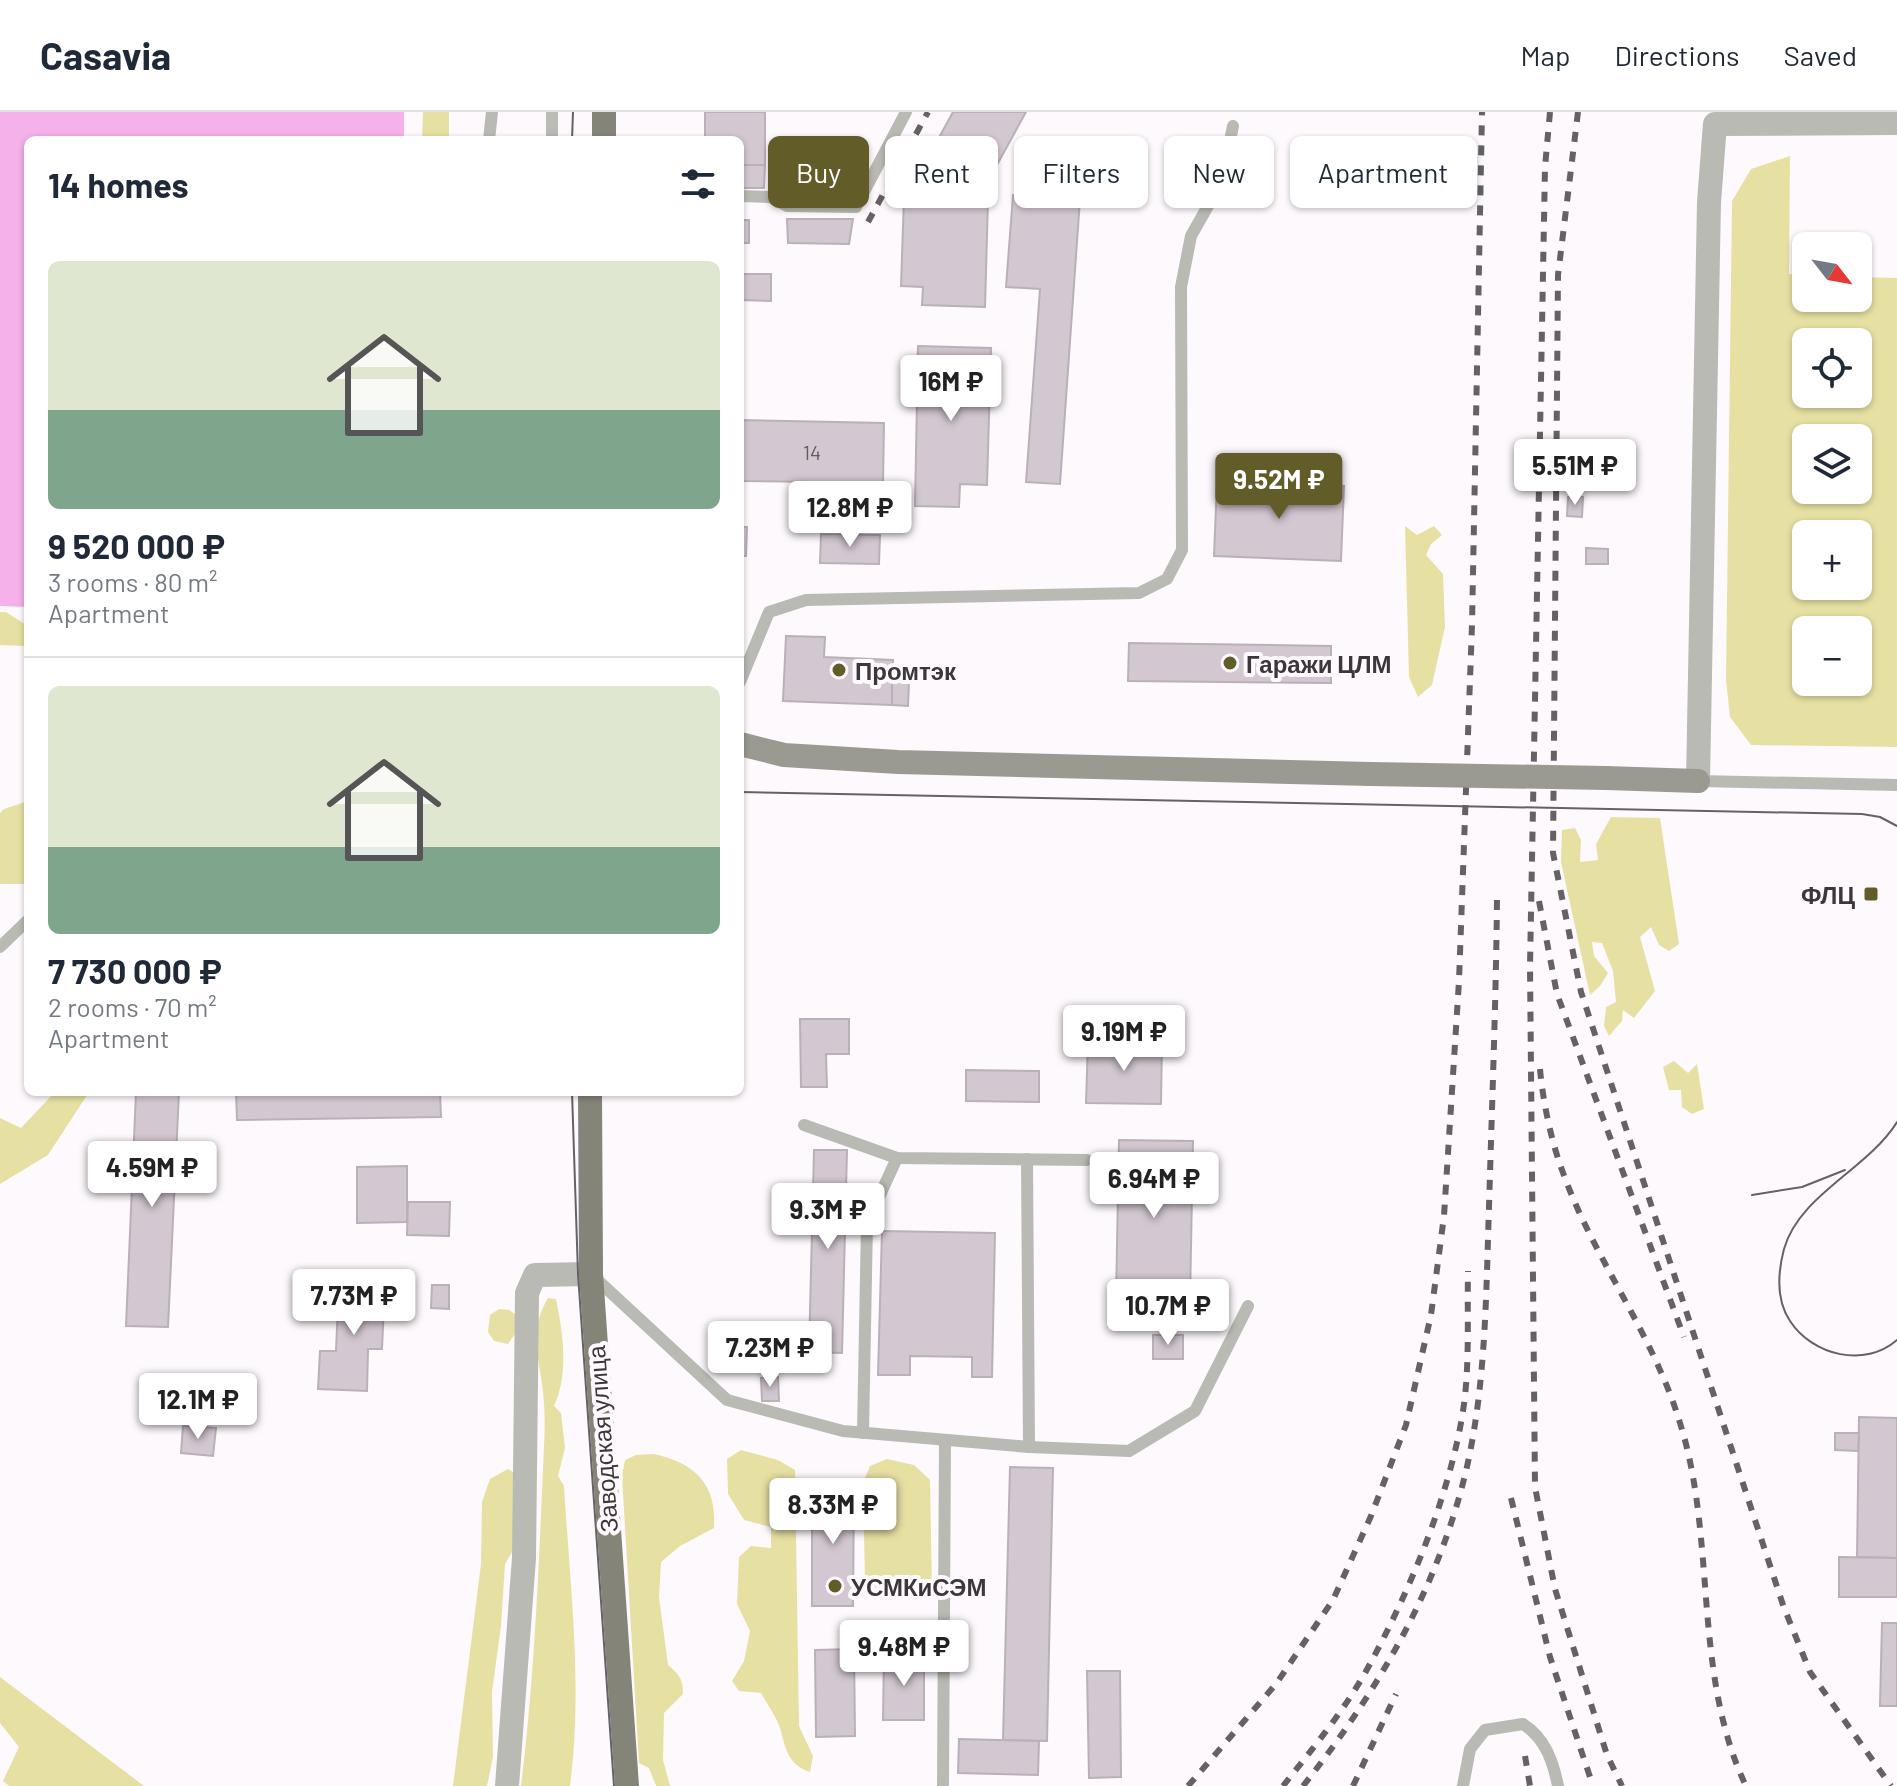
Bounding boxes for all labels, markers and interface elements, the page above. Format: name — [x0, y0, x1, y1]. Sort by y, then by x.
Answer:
text: Casavia — [40, 32, 171, 78]
text: Map — [1521, 38, 1570, 72]
text: Directions — [1614, 38, 1740, 72]
text: Saved — [1784, 38, 1857, 72]
chip: Buy — [768, 136, 869, 208]
chip: Rent — [885, 136, 998, 208]
chip: Filters — [1014, 136, 1148, 208]
chip: New — [1164, 136, 1274, 208]
chip: Apartment — [1290, 136, 1477, 208]
icon: filters — [676, 162, 720, 206]
text: 14 homes — [48, 164, 189, 205]
north arrow — [1792, 232, 1872, 312]
map controls — [1792, 232, 1872, 696]
icon: home — [312, 313, 456, 457]
button: locate — [1792, 328, 1872, 408]
pin: 16M ₽ — [895, 355, 1007, 423]
text: 16M ₽ — [918, 365, 984, 396]
button: layers — [1792, 424, 1872, 504]
pin: 5.51M ₽ — [1501, 439, 1649, 507]
house number: 14 — [803, 440, 821, 464]
text: 5.51M ₽ — [1532, 449, 1618, 480]
pin: 9.52M ₽ — [1205, 453, 1353, 521]
text: 9.52M ₽ — [1233, 463, 1325, 494]
pin: 12.8M ₽ — [776, 481, 924, 549]
text: 12.8M ₽ — [807, 491, 893, 522]
button: + — [1792, 520, 1872, 600]
text: 9 520 000 ₽ — [48, 525, 225, 566]
text: 3 rooms · 80 m² — [48, 566, 218, 597]
text: Apartment — [48, 597, 169, 628]
button: − — [1792, 616, 1872, 696]
place label: Гаражи ЦЛМ — [1246, 649, 1392, 678]
marker: Гаражи ЦЛМ — [1221, 654, 1239, 672]
place label: Промтэк — [855, 656, 957, 685]
marker: Промтэк — [830, 661, 848, 679]
icon: home — [312, 738, 456, 882]
place label: ФЛЦ — [1801, 880, 1855, 909]
marker: ФЛЦ — [1862, 885, 1880, 903]
text: 7 730 000 ₽ — [48, 950, 222, 991]
text: 2 rooms · 70 m² — [48, 991, 217, 1022]
pin: 9.19M ₽ — [1050, 1005, 1198, 1073]
text: 9.19M ₽ — [1081, 1015, 1167, 1046]
text: Apartment — [48, 1022, 169, 1053]
pin: 4.59M ₽ — [78, 1141, 226, 1209]
text: 4.59M ₽ — [106, 1151, 198, 1182]
pin: 6.94M ₽ — [1080, 1152, 1228, 1220]
text: 6.94M ₽ — [1108, 1162, 1200, 1193]
pin: 9.3M ₽ — [763, 1183, 893, 1251]
text: 9.3M ₽ — [790, 1193, 866, 1224]
pin: 7.73M ₽ — [280, 1269, 428, 1337]
text: 7.73M ₽ — [310, 1279, 398, 1310]
pin: 10.7M ₽ — [1094, 1279, 1242, 1347]
text: 10.7M ₽ — [1125, 1289, 1211, 1320]
pin: 7.23M ₽ — [696, 1321, 844, 1389]
text: 7.23M ₽ — [726, 1331, 814, 1362]
street label: Заводская улица — [581, 1344, 623, 1533]
pin: 12.1M ₽ — [124, 1373, 272, 1441]
text: 12.1M ₽ — [157, 1383, 239, 1414]
pin: 8.33M ₽ — [759, 1478, 907, 1546]
text: 8.33M ₽ — [787, 1488, 879, 1519]
place label: УСМКиСЭМ — [851, 1572, 986, 1601]
marker: УСМКиСЭМ — [826, 1577, 844, 1595]
pin: 9.48M ₽ — [830, 1620, 978, 1688]
text: 9.48M ₽ — [858, 1630, 950, 1661]

